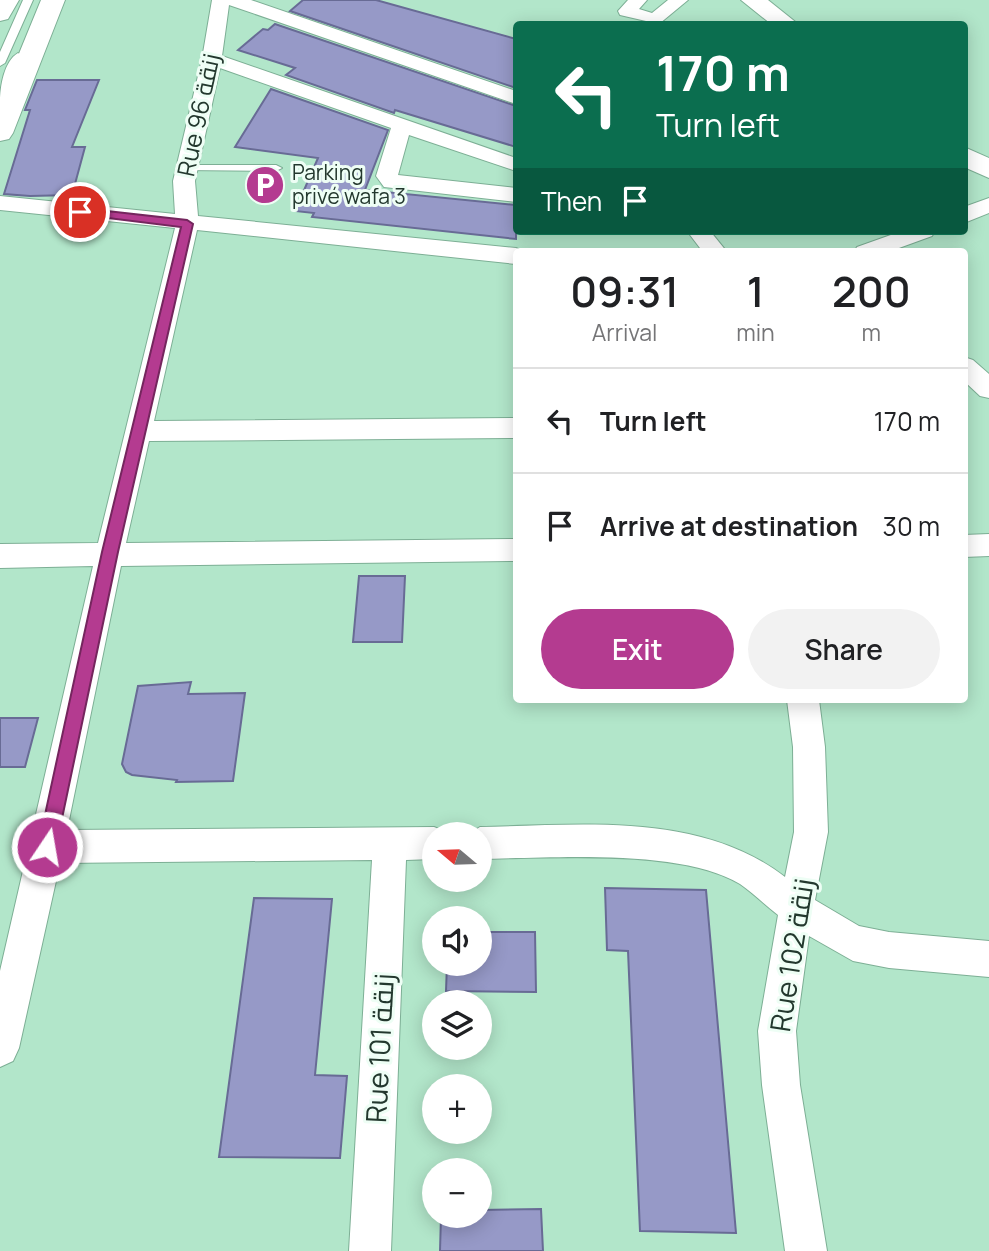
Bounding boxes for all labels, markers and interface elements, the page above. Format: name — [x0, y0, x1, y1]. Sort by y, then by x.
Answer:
text: 170 m — [656, 39, 790, 106]
icon: left — [541, 49, 632, 140]
street label: Rue 96 زنقة — [168, 50, 227, 179]
text: Turn left — [656, 103, 780, 147]
place label: Parking privé wafa 3 — [292, 158, 406, 210]
parking icon: Parking privé wafa 3 — [244, 164, 286, 206]
pin — [50, 182, 110, 242]
icon: arrive — [616, 182, 654, 220]
text: Then — [541, 183, 602, 219]
icon: arrive — [61, 193, 99, 231]
text: 09:31 — [570, 262, 679, 320]
text: 1 — [747, 262, 764, 320]
text: 200 — [832, 262, 911, 320]
text: Arrival — [592, 316, 657, 348]
text: min — [736, 316, 775, 348]
text: m — [862, 316, 881, 348]
icon: left — [541, 402, 579, 440]
text: Turn left — [600, 403, 707, 439]
text: 170 m — [874, 403, 940, 439]
icon: arrive — [541, 507, 579, 545]
text: Arrive at destination — [600, 508, 858, 544]
text: 30 m — [883, 508, 940, 544]
button: Exit — [541, 609, 734, 689]
button: Share — [748, 609, 940, 689]
position arrow — [10, 810, 84, 884]
north arrow — [422, 822, 492, 892]
map controls — [422, 822, 492, 1228]
street label: Rue 102 زنقة — [760, 875, 822, 1034]
button: sound — [422, 906, 492, 976]
street label: Rue 101 زنقة — [356, 972, 402, 1124]
button: layers — [422, 990, 492, 1060]
button: + — [422, 1074, 492, 1144]
button: − — [422, 1158, 492, 1228]

